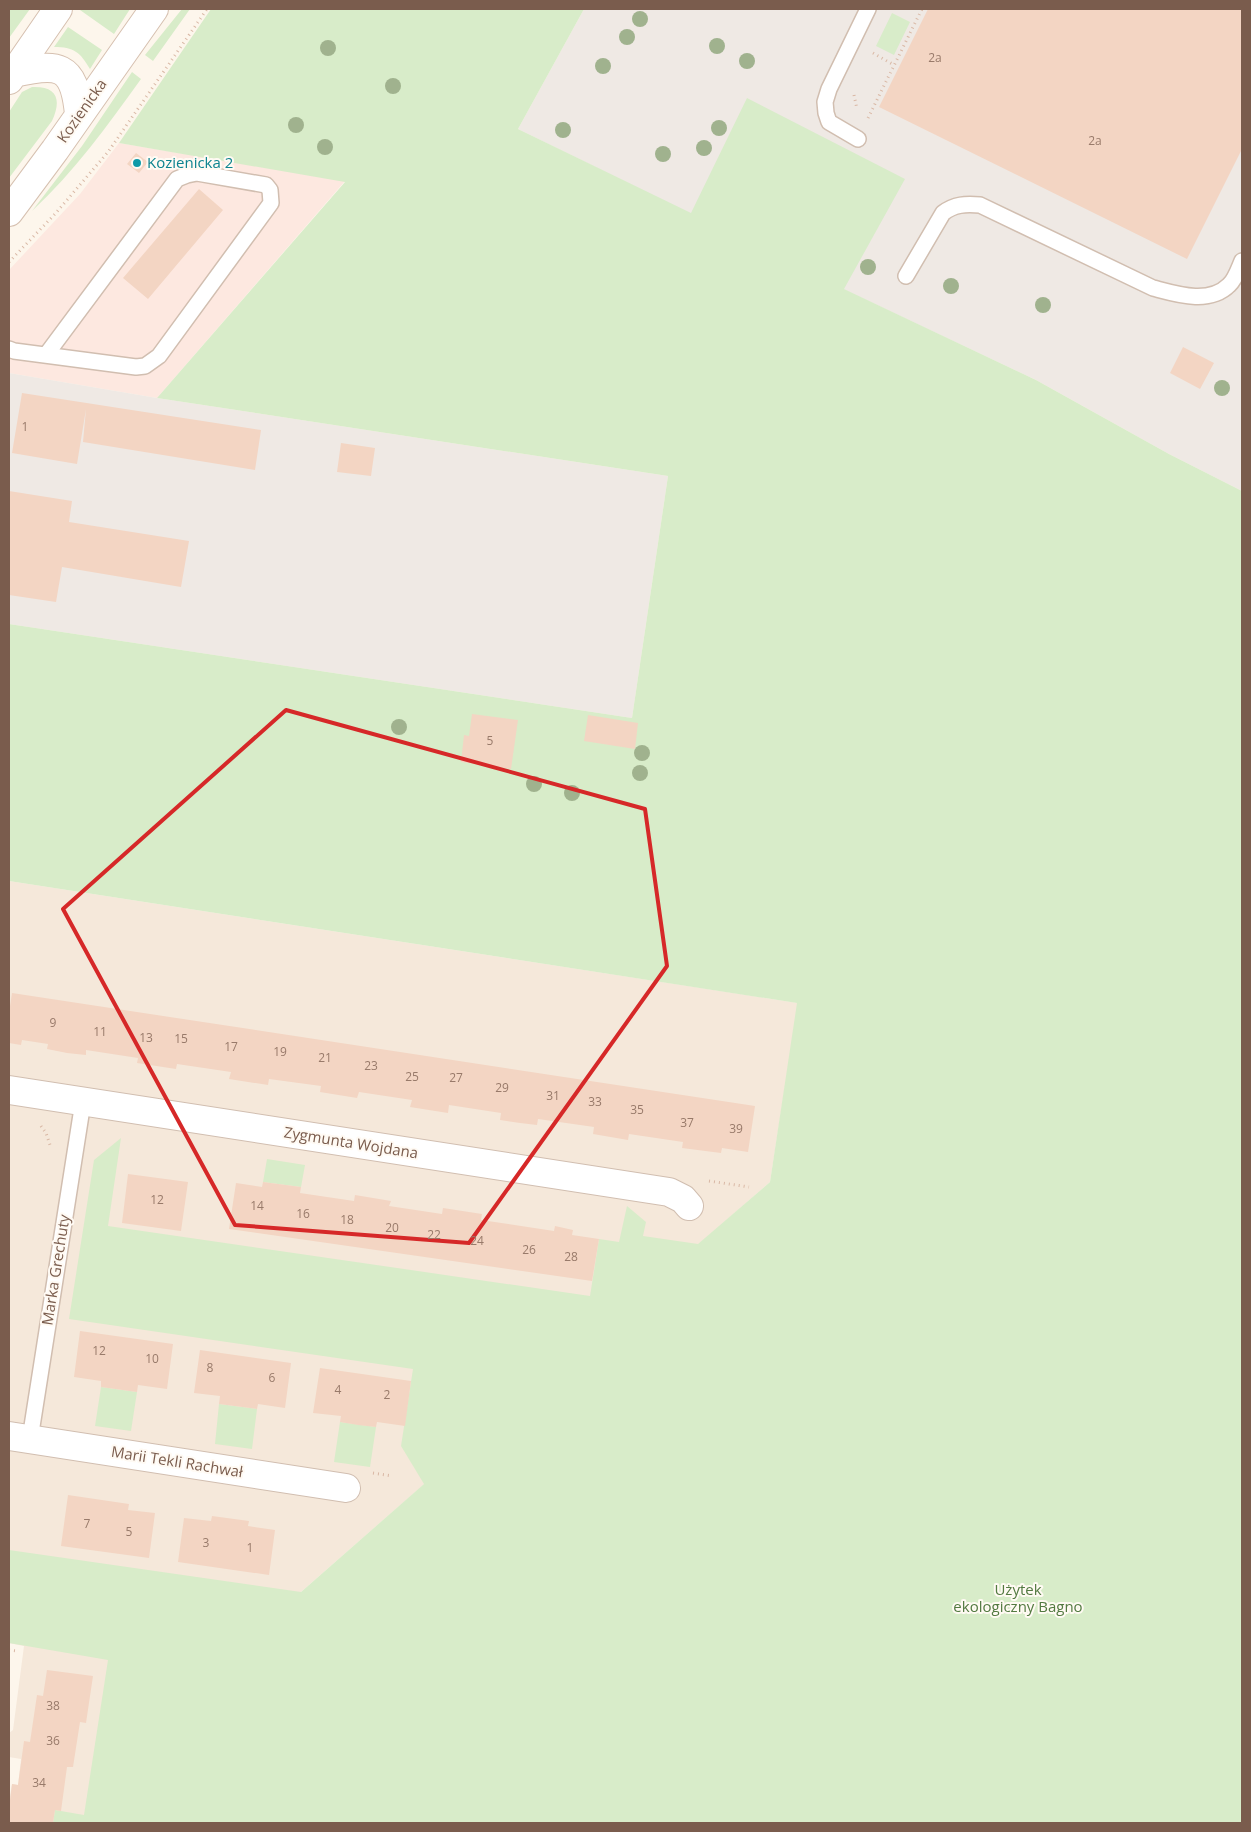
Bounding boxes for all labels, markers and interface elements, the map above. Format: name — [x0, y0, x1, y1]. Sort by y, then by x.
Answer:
house number: 2a — [928, 49, 942, 66]
street label: Kozienicka — [52, 74, 111, 146]
house number: 2a — [1088, 132, 1102, 149]
place label: Kozienicka 2 — [147, 152, 233, 172]
marker: Kozienicka 2 — [131, 157, 143, 169]
house number: 1 — [22, 418, 28, 435]
house number: 5 — [487, 732, 494, 749]
house number: 9 — [50, 1014, 57, 1031]
house number: 11 — [93, 1023, 107, 1040]
house number: 13 — [139, 1029, 153, 1046]
house number: 15 — [174, 1030, 188, 1047]
house number: 17 — [224, 1038, 238, 1055]
house number: 19 — [273, 1043, 287, 1060]
house number: 21 — [318, 1049, 332, 1066]
house number: 23 — [364, 1057, 378, 1074]
house number: 25 — [405, 1068, 419, 1085]
house number: 27 — [449, 1069, 463, 1086]
house number: 29 — [495, 1079, 509, 1096]
house number: 31 — [546, 1087, 560, 1104]
house number: 33 — [588, 1093, 602, 1110]
house number: 35 — [630, 1101, 644, 1118]
house number: 37 — [680, 1114, 694, 1131]
house number: 39 — [729, 1120, 743, 1137]
street label: Zygmunta Wojdana — [283, 1122, 420, 1163]
house number: 12 — [150, 1191, 164, 1208]
house number: 14 — [250, 1197, 264, 1214]
house number: 16 — [296, 1205, 310, 1222]
house number: 18 — [340, 1211, 354, 1228]
street label: Marka Grechuty — [36, 1213, 74, 1327]
house number: 20 — [385, 1219, 399, 1236]
house number: 22 — [427, 1226, 441, 1243]
house number: 24 — [470, 1232, 484, 1249]
house number: 26 — [522, 1241, 536, 1258]
house number: 28 — [564, 1248, 578, 1265]
house number: 12 — [92, 1342, 106, 1359]
house number: 10 — [145, 1350, 159, 1367]
house number: 8 — [207, 1359, 214, 1376]
house number: 6 — [269, 1369, 276, 1386]
house number: 4 — [335, 1381, 342, 1398]
house number: 2 — [384, 1386, 391, 1403]
street label: Marii Tekli Rachwał — [110, 1441, 245, 1481]
house number: 7 — [84, 1515, 91, 1532]
house number: 5 — [126, 1523, 133, 1540]
house number: 3 — [203, 1534, 210, 1551]
house number: 1 — [247, 1539, 253, 1556]
park label: Użytek ekologiczny Bagno — [953, 1579, 1083, 1616]
house number: 38 — [46, 1697, 60, 1714]
house number: 36 — [46, 1732, 60, 1749]
house number: 34 — [32, 1774, 46, 1791]

